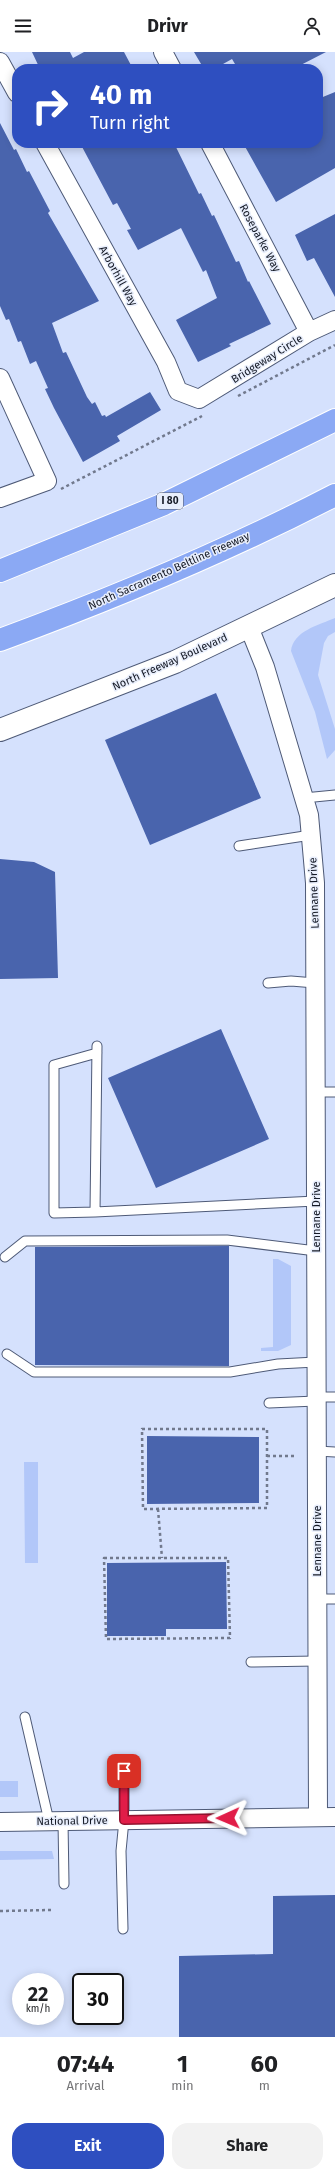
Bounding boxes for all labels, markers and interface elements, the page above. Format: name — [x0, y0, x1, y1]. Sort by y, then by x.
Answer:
icon: menu — [12, 15, 34, 37]
text: Drivr — [147, 15, 188, 37]
icon: person — [301, 15, 323, 37]
text: 40 m — [90, 78, 153, 111]
icon: right — [24, 80, 76, 132]
text: Turn right — [90, 112, 170, 134]
street label: Roseparke Way — [237, 202, 284, 275]
street label: Arborhill Way — [96, 244, 140, 309]
street label: Bridgeway Circle — [229, 332, 305, 386]
road number: I 80 — [157, 493, 183, 509]
street label: North Sacramento Beltline Freeway — [86, 529, 252, 613]
street label: North Freeway Boulevard — [110, 631, 230, 693]
street label: Lennane Drive — [306, 857, 322, 929]
street label: Lennane Drive — [310, 1181, 323, 1253]
street label: Lennane Drive — [311, 1505, 324, 1577]
pin — [107, 1754, 141, 1788]
icon: arrive — [113, 1760, 135, 1782]
position arrow — [207, 1797, 249, 1839]
street label: National Drive — [36, 1814, 108, 1828]
speed limit sign: 30 — [72, 1973, 124, 2025]
text: 22 — [28, 1982, 48, 2006]
text: km/h — [26, 2003, 50, 2015]
text: 07:44 — [57, 2050, 114, 2078]
text: 1 — [177, 2050, 188, 2078]
text: 60 — [251, 2050, 278, 2078]
text: Arrival — [67, 2078, 105, 2093]
text: min — [171, 2078, 194, 2093]
text: m — [259, 2078, 270, 2093]
button: Exit — [12, 2123, 164, 2169]
button: Share — [172, 2123, 323, 2169]

